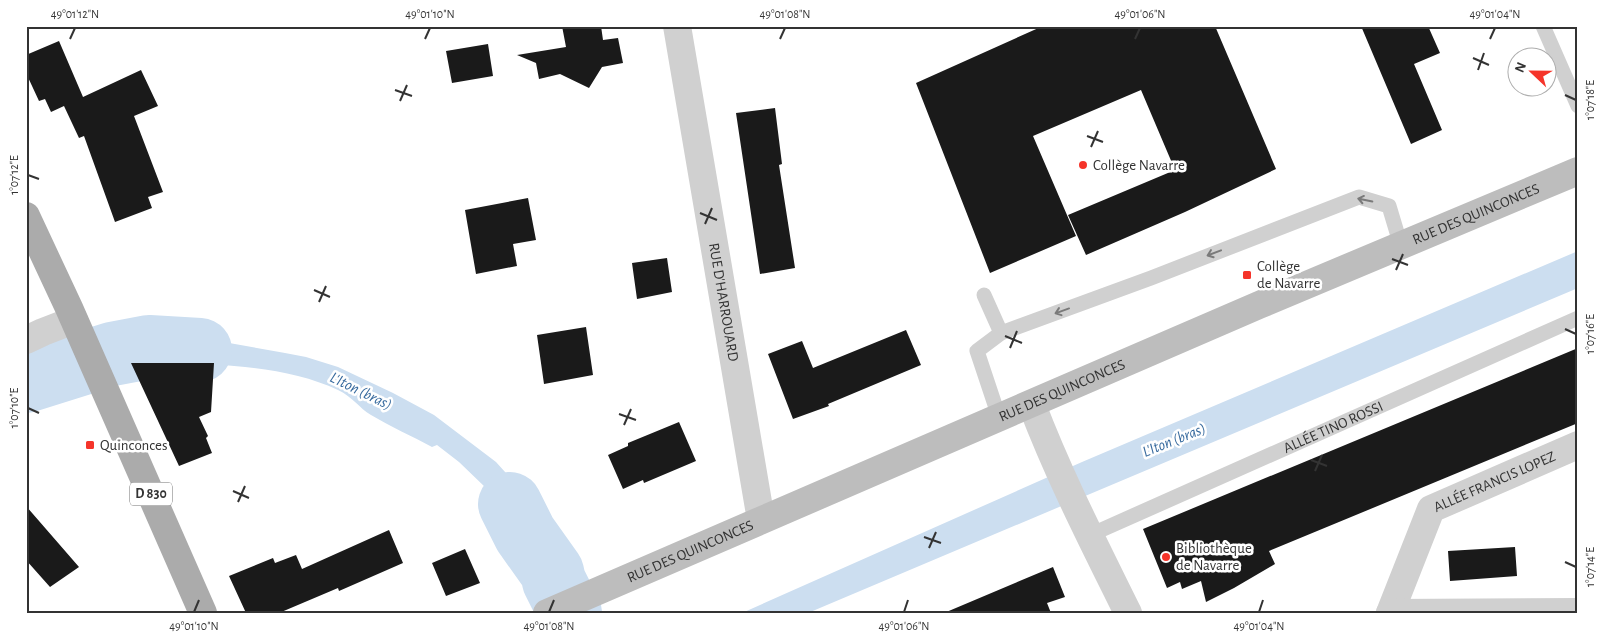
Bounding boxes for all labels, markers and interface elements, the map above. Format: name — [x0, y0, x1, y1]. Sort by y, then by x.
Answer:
text: 49°01'12"N — [51, 8, 99, 20]
text: 49°01'10"N — [405, 8, 455, 20]
text: 49°01'08"N — [760, 8, 810, 20]
text: 49°01'06"N — [1115, 8, 1165, 20]
text: 49°01'04"N — [1469, 8, 1521, 20]
north arrow — [1506, 48, 1556, 98]
text: N — [1513, 60, 1529, 75]
text: 1°07'18"E — [1584, 80, 1596, 120]
text: 1°07'12"E — [8, 155, 20, 195]
place label: Collège Navarre — [1093, 158, 1185, 173]
marker: Collège Navarre — [1077, 159, 1089, 171]
street label: RUE DES QUINCONCES — [1410, 181, 1542, 247]
one-way arrow — [1358, 195, 1374, 204]
street label: RUE D'HARROUARD — [706, 242, 741, 363]
one-way arrow — [1206, 250, 1221, 259]
place label: Collège de Navarre — [1257, 259, 1320, 291]
marker: Collège de Navarre — [1241, 269, 1253, 281]
one-way arrow — [1054, 307, 1070, 316]
text: 1°07'16"E — [1584, 314, 1596, 354]
street label: RUE DES QUINCONCES — [996, 356, 1127, 424]
water label: L'Iton (bras) — [328, 369, 394, 413]
text: 1°07'10"E — [8, 387, 20, 428]
street label: ALLÉE TINO ROSSI — [1281, 398, 1385, 456]
water label: L'Iton (bras) — [1140, 420, 1208, 460]
place label: Quinconces — [100, 438, 168, 453]
marker: Quinconces — [84, 439, 96, 451]
street label: ALLÉE FRANCIS LOPEZ — [1431, 448, 1558, 514]
road number: D 830 — [130, 482, 172, 506]
street label: RUE DES QUINCONCES — [625, 517, 756, 585]
place label: Bibliothèque de Navarre — [1176, 541, 1252, 573]
text: 1°07'14"E — [1584, 547, 1596, 587]
marker: Bibliothèque de Navarre — [1160, 551, 1172, 563]
text: 49°01'10"N — [169, 620, 219, 632]
text: 49°01'08"N — [524, 620, 574, 632]
text: 49°01'06"N — [879, 620, 929, 632]
text: 49°01'04"N — [1233, 620, 1285, 632]

